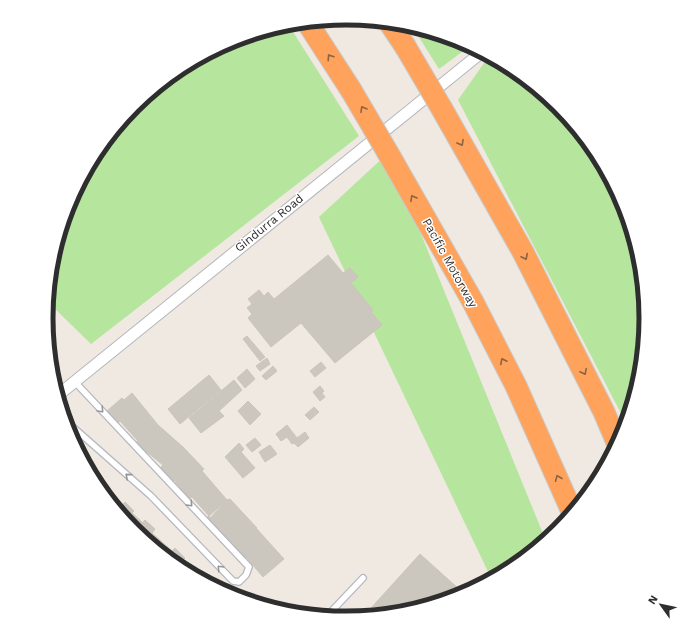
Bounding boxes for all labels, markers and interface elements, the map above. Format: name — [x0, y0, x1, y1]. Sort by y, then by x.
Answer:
one-way arrow — [328, 55, 335, 62]
one-way arrow — [360, 106, 367, 114]
one-way arrow — [457, 139, 464, 146]
street label: Gindurra Road — [232, 191, 306, 255]
one-way arrow — [411, 194, 418, 202]
street label: Pacific Motorway — [420, 216, 481, 311]
one-way arrow — [520, 252, 528, 260]
one-way arrow — [500, 357, 507, 365]
one-way arrow — [579, 368, 587, 376]
one-way arrow — [96, 405, 104, 413]
one-way arrow — [125, 473, 133, 481]
one-way arrow — [554, 475, 562, 482]
one-way arrow — [185, 500, 192, 507]
one-way arrow — [218, 565, 225, 572]
north arrow — [641, 585, 681, 625]
text: N — [645, 593, 661, 607]

